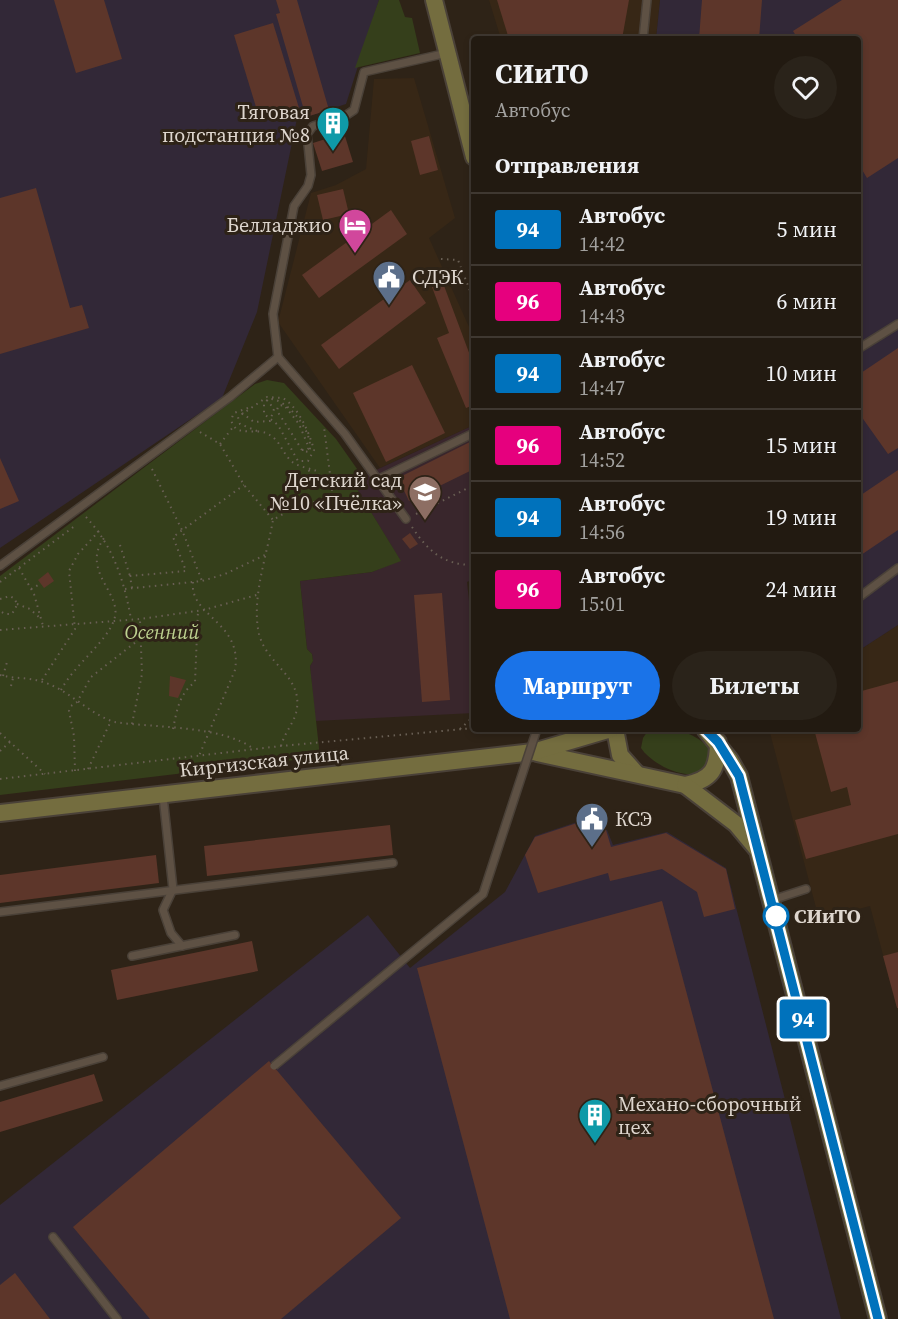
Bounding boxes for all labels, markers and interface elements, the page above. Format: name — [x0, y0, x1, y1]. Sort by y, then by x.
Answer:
text: СИиТО — [495, 54, 589, 92]
button: heart — [774, 56, 837, 119]
text: Автобус — [495, 96, 571, 124]
place label: Тяговая подстанция №8 — [162, 98, 310, 149]
building icon: Тяговая подстанция №8 — [315, 105, 351, 152]
text: Отправления — [495, 150, 639, 180]
text: Автобус — [579, 200, 665, 230]
hotel icon: Белладжио — [337, 207, 373, 254]
place label: Белладжио — [227, 211, 332, 239]
text: 5 мин — [776, 214, 837, 244]
text: 94 — [517, 215, 539, 244]
text: 14:42 — [579, 230, 625, 258]
public building icon: СДЭК — [371, 259, 407, 306]
place label: СДЭК — [412, 263, 464, 291]
text: Автобус — [579, 272, 665, 302]
text: 6 мин — [776, 286, 837, 316]
text: 96 — [517, 287, 539, 316]
text: 14:43 — [579, 302, 625, 330]
text: Автобус — [579, 344, 665, 374]
text: 10 мин — [765, 358, 837, 388]
text: 94 — [517, 359, 539, 388]
text: 14:47 — [579, 374, 625, 402]
text: Автобус — [579, 416, 665, 446]
text: 15 мин — [765, 430, 837, 460]
text: 96 — [517, 431, 539, 460]
text: 14:52 — [579, 446, 625, 474]
place label: Детский сад №10 «Пчёлка» — [270, 466, 402, 517]
school or university icon: Детский сад №10 «Пчёлка» — [407, 474, 443, 521]
text: Автобус — [579, 488, 665, 518]
text: 19 мин — [765, 502, 837, 532]
text: 94 — [517, 503, 539, 532]
text: 14:56 — [579, 518, 625, 546]
text: Автобус — [579, 560, 665, 590]
text: 24 мин — [765, 574, 837, 604]
text: 96 — [517, 575, 539, 604]
text: 15:01 — [579, 590, 625, 618]
park label: Осенний — [124, 618, 200, 646]
button: Маршрут — [495, 651, 660, 720]
button: Билеты — [672, 651, 837, 720]
street label: Киргизская улица — [178, 738, 351, 784]
public building icon: КСЭ — [574, 801, 610, 848]
place label: КСЭ — [615, 805, 652, 833]
place label: СИиТО — [794, 902, 861, 930]
marker: СИиТО — [763, 903, 789, 929]
line badge: 94 — [776, 1000, 830, 1038]
text: 94 — [792, 1005, 814, 1034]
place label: Механо-сборочный цех — [618, 1090, 802, 1141]
building icon: Механо-сборочный цех — [577, 1097, 613, 1144]

